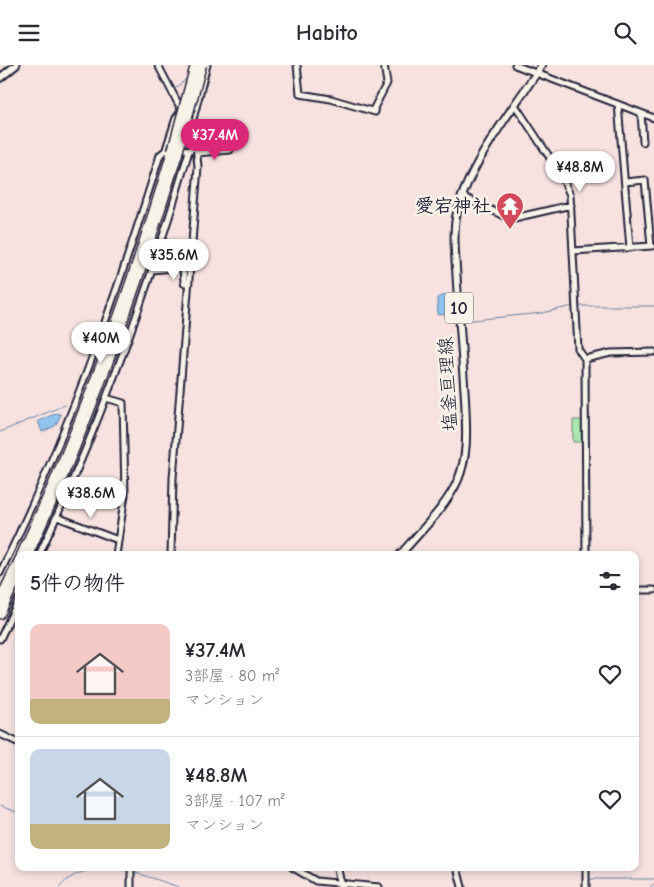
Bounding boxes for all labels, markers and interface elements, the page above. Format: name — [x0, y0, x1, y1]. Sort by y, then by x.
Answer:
icon: menu — [15, 19, 43, 47]
icon: search — [611, 19, 639, 47]
text: Habito — [296, 20, 358, 46]
pin: ¥37.4M — [174, 119, 256, 161]
text: ¥37.4M — [192, 126, 238, 144]
pin: ¥48.8M — [539, 151, 621, 193]
text: ¥48.8M — [556, 158, 604, 176]
temple icon: 愛宕神社 — [495, 191, 525, 230]
place label: 愛宕神社 — [415, 195, 491, 217]
pin: ¥35.6M — [133, 239, 215, 281]
text: ¥35.6M — [150, 246, 198, 264]
road number: 10 — [445, 293, 473, 323]
pin: ¥40M — [71, 321, 131, 364]
text: ¥40M — [82, 329, 120, 347]
street label: 塩釜亘理線 — [435, 336, 461, 432]
pin: ¥38.6M — [50, 477, 132, 519]
text: ¥38.6M — [67, 484, 115, 502]
icon: filters — [596, 567, 624, 595]
text: 5件の物件 — [30, 571, 125, 595]
text: ¥37.4M — [185, 638, 246, 662]
icon: home — [70, 644, 130, 704]
icon: heart — [596, 660, 624, 688]
text: 3部屋 · 80 m² — [185, 667, 279, 685]
text: マンション — [185, 691, 264, 709]
text: ¥48.8M — [185, 763, 247, 787]
icon: home — [70, 769, 130, 829]
icon: heart — [596, 785, 624, 813]
text: 3部屋 · 107 m² — [185, 792, 285, 810]
text: マンション — [185, 816, 264, 834]

